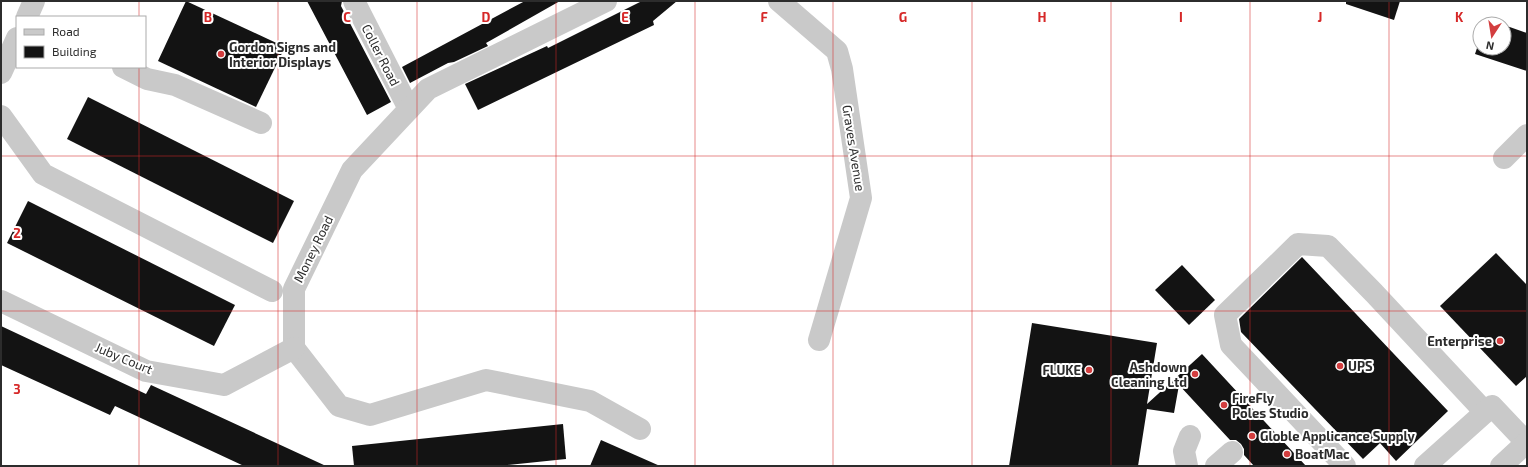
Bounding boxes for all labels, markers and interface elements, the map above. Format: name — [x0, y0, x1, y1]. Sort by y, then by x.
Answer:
text: B — [204, 9, 212, 25]
text: C — [343, 9, 351, 25]
text: D — [482, 9, 491, 25]
text: E — [621, 9, 629, 25]
text: F — [760, 9, 768, 25]
text: G — [899, 9, 907, 25]
text: H — [1038, 9, 1047, 25]
text: I — [1179, 9, 1183, 25]
text: J — [1318, 9, 1322, 25]
text: K — [1455, 9, 1464, 25]
legend — [16, 16, 146, 68]
north arrow — [1472, 16, 1512, 56]
street label: Coller Road — [359, 21, 403, 89]
text: Road — [52, 24, 80, 38]
place label: Gordon Signs and Interior Displays — [229, 39, 336, 70]
text: N — [1485, 39, 1495, 53]
text: Building — [52, 44, 97, 58]
marker: Gordon Signs and Interior Displays — [216, 49, 226, 59]
street label: Graves Avenue — [839, 104, 869, 192]
street label: Money Road — [290, 213, 336, 285]
text: 2 — [13, 225, 21, 241]
place label: Enterprise — [1427, 333, 1492, 349]
marker: Enterprise — [1495, 336, 1505, 346]
street label: Juby Court — [93, 339, 155, 377]
place label: UPS — [1348, 358, 1373, 374]
place label: Ashdown Cleaning Ltd — [1111, 359, 1187, 390]
marker: UPS — [1335, 361, 1345, 371]
place label: FLUKE — [1042, 362, 1081, 378]
marker: FLUKE — [1084, 365, 1094, 375]
marker: Ashdown Cleaning Ltd — [1190, 369, 1200, 379]
text: 3 — [13, 381, 21, 397]
place label: FireFly Poles Studio — [1232, 390, 1309, 421]
marker: FireFly Poles Studio — [1219, 400, 1229, 410]
place label: Globle Applicance Supply — [1260, 428, 1415, 444]
marker: Globle Applicance Supply — [1247, 431, 1257, 441]
place label: BoatMac — [1295, 446, 1350, 462]
marker: BoatMac — [1282, 449, 1292, 459]

